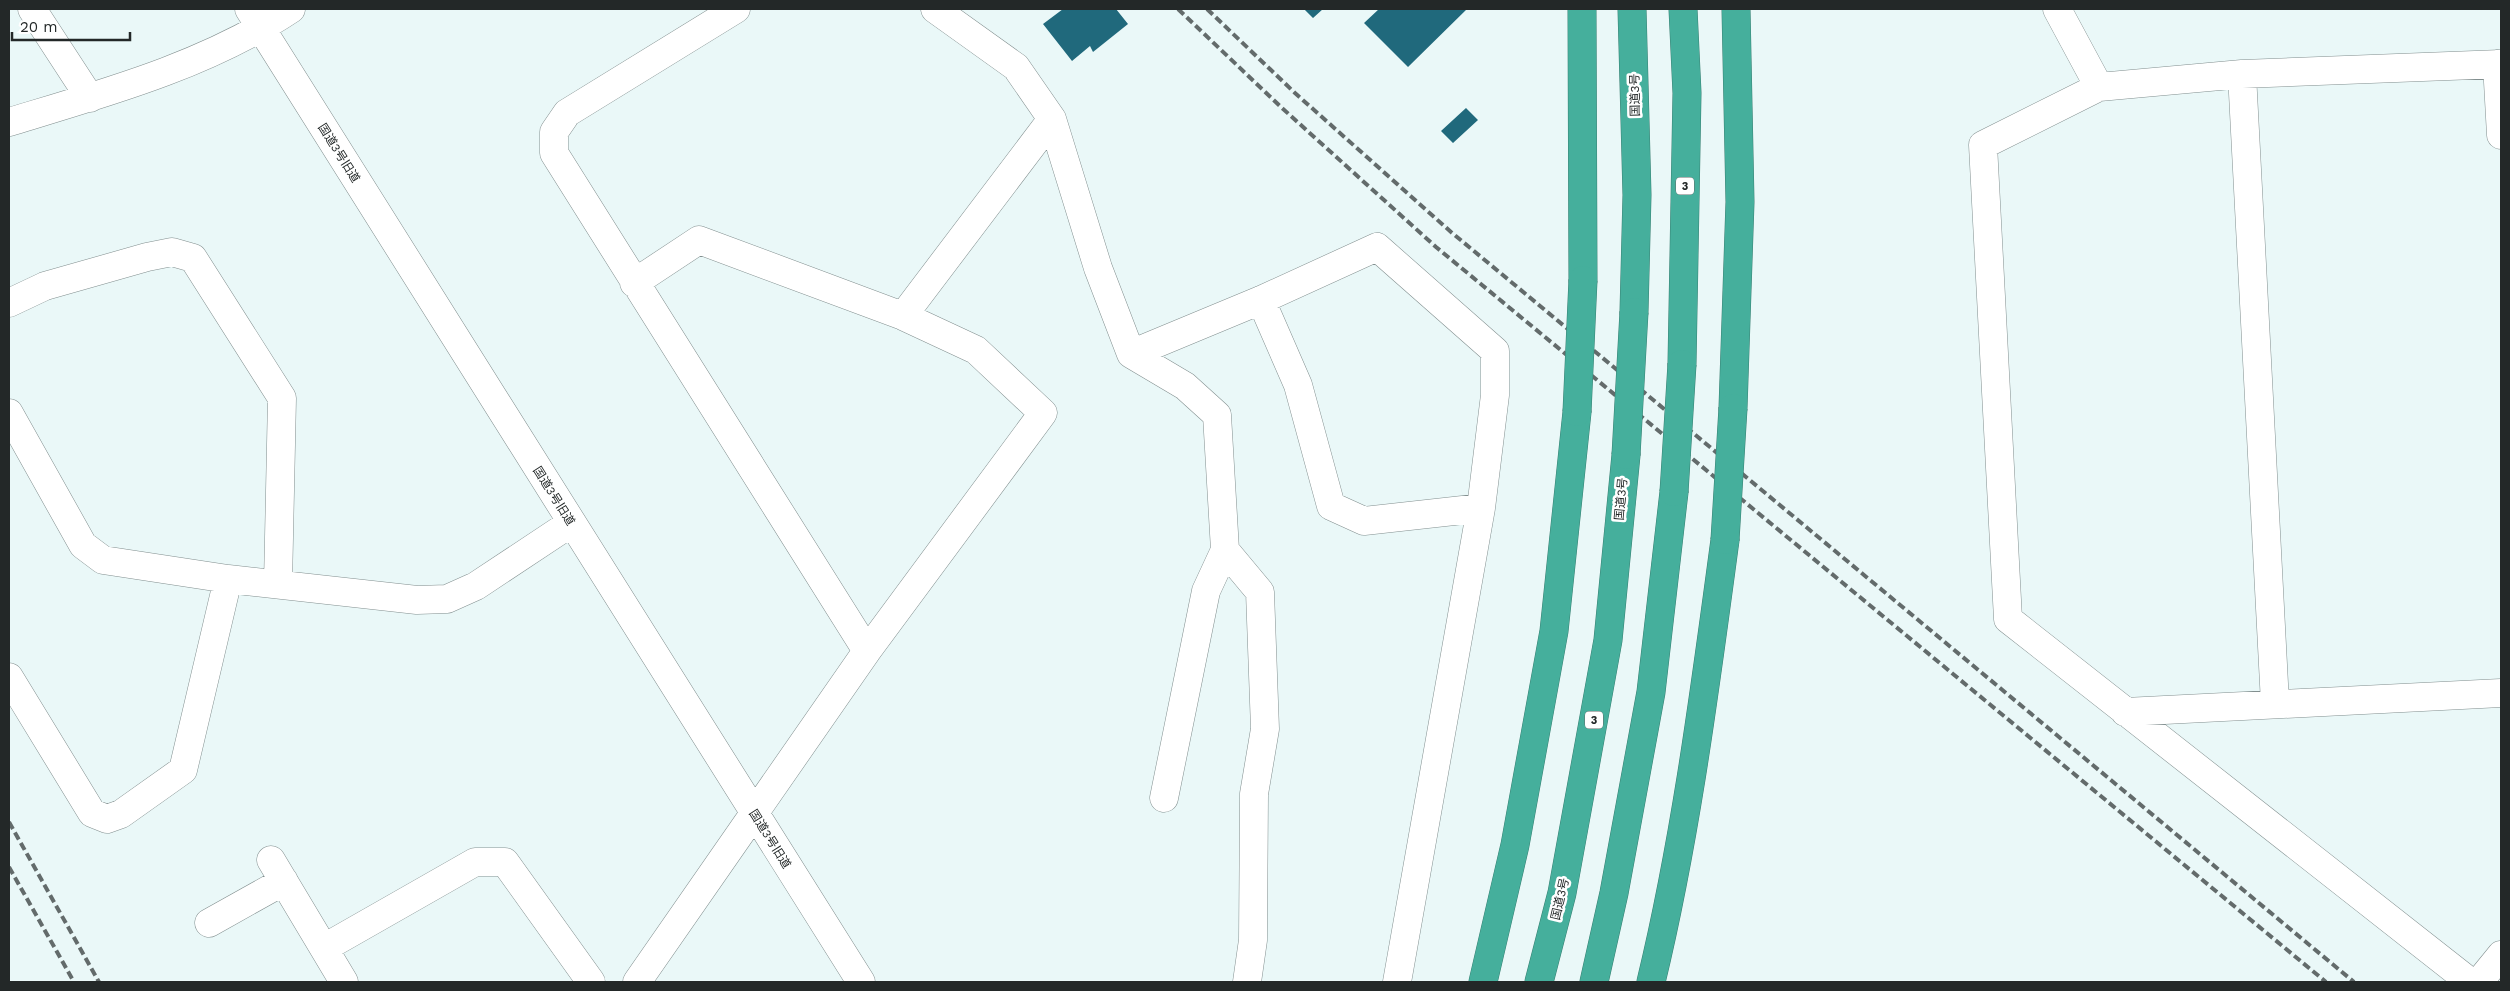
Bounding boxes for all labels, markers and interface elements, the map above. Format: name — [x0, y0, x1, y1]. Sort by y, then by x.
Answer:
scale bar — [12, 10, 130, 42]
text: 20 m — [20, 18, 58, 36]
street label: 国道3号 — [1628, 73, 1642, 117]
street label: 国道3号旧道 — [315, 121, 363, 185]
road number: 3 — [1676, 178, 1694, 195]
street label: 国道3号旧道 — [530, 464, 578, 528]
street label: 国道3号 — [1612, 477, 1630, 521]
road number: 3 — [1585, 712, 1603, 728]
street label: 国道3号旧道 — [746, 807, 794, 871]
street label: 国道3号 — [1548, 876, 1572, 922]

